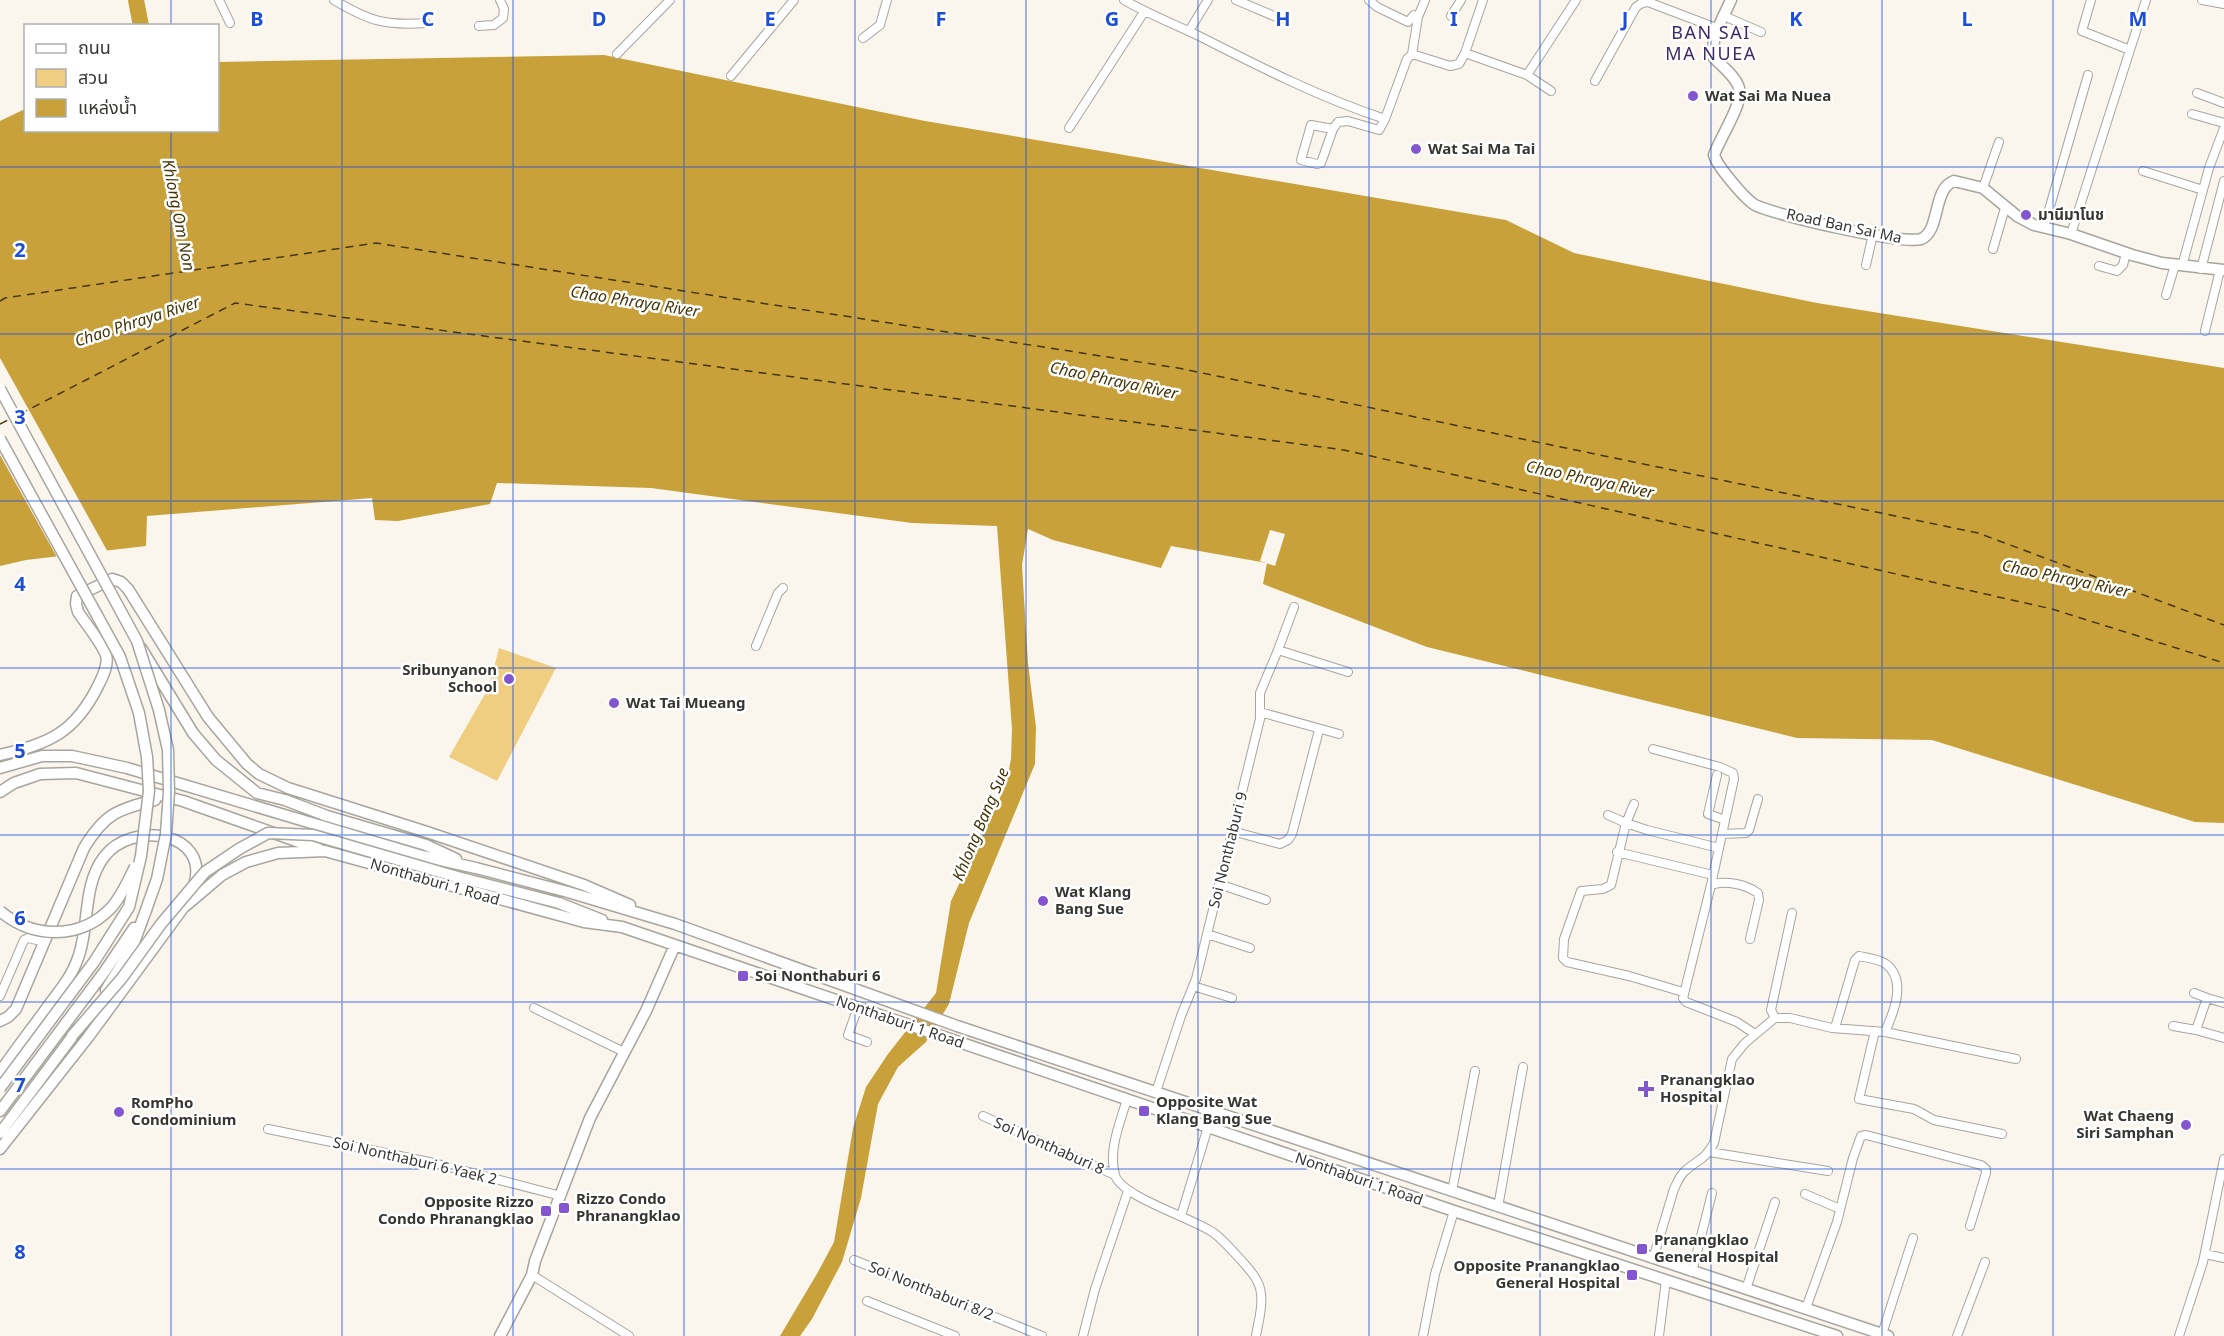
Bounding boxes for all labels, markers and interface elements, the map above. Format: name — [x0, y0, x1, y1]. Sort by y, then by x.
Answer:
text: B — [250, 5, 264, 32]
text: C — [422, 5, 435, 32]
text: D — [592, 5, 606, 32]
text: E — [764, 5, 776, 32]
text: F — [936, 5, 946, 32]
text: G — [1105, 5, 1119, 32]
text: H — [1275, 5, 1291, 32]
text: I — [1450, 5, 1458, 32]
text: J — [1620, 5, 1628, 32]
text: K — [1789, 5, 1803, 32]
text: L — [1961, 5, 1973, 32]
text: M — [2129, 5, 2147, 32]
district label: BAN SAI MA NUEA — [1665, 20, 1757, 65]
legend — [24, 24, 219, 132]
text: ถนน — [78, 35, 111, 59]
text: สวน — [78, 65, 108, 89]
place label: Wat Sai Ma Nuea — [1705, 85, 1831, 105]
marker: Wat Sai Ma Nuea — [1686, 89, 1700, 103]
text: แหล่งน้ำ — [78, 95, 137, 119]
place label: Wat Sai Ma Tai — [1428, 138, 1535, 158]
marker: Wat Sai Ma Tai — [1409, 142, 1423, 156]
water label: Khlong Om Non — [157, 157, 201, 273]
street label: Road Ban Sai Ma — [1785, 203, 1904, 247]
place label: มานีมาโนช — [2038, 204, 2104, 224]
marker: มานีมาโนช — [2019, 208, 2033, 222]
text: 2 — [14, 236, 26, 263]
water label: Chao Phraya River — [569, 280, 702, 322]
water label: Chao Phraya River — [72, 290, 203, 352]
water label: Chao Phraya River — [1048, 356, 1181, 404]
text: 3 — [14, 403, 26, 430]
water label: Chao Phraya River — [1524, 455, 1657, 503]
water label: Chao Phraya River — [2000, 554, 2133, 602]
text: 4 — [14, 570, 26, 597]
place label: Sribunyanon School — [402, 659, 497, 696]
marker: Sribunyanon School — [502, 672, 516, 686]
place label: Wat Tai Mueang — [626, 692, 746, 712]
marker: Wat Tai Mueang — [607, 696, 621, 710]
text: 5 — [14, 737, 26, 764]
water label: Khlong Bang Sue — [946, 764, 1014, 884]
street label: Soi Nonthaburi 9 — [1203, 790, 1251, 910]
street label: Nonthaburi 1 Road — [368, 853, 502, 909]
place label: Wat Klang Bang Sue — [1055, 881, 1131, 918]
marker: Wat Klang Bang Sue — [1036, 894, 1050, 908]
text: 6 — [14, 904, 26, 931]
place label: Soi Nonthaburi 6 — [755, 965, 881, 985]
marker: Soi Nonthaburi 6 — [736, 969, 750, 983]
street label: Nonthaburi 1 Road — [834, 990, 967, 1052]
place label: Pranangklao Hospital — [1660, 1069, 1755, 1106]
text: 7 — [14, 1071, 26, 1098]
marker: Pranangklao Hospital — [1637, 1080, 1655, 1098]
place label: Opposite Wat Klang Bang Sue — [1156, 1091, 1272, 1128]
place label: RomPho Condominium — [131, 1092, 236, 1129]
marker: Opposite Wat Klang Bang Sue — [1137, 1104, 1151, 1118]
marker: RomPho Condominium — [112, 1105, 126, 1119]
place label: Wat Chaeng Siri Samphan — [2076, 1105, 2174, 1142]
street label: Soi Nonthaburi 8 — [991, 1112, 1108, 1178]
marker: Wat Chaeng Siri Samphan — [2179, 1118, 2193, 1132]
street label: Soi Nonthaburi 6 Yaek 2 — [331, 1131, 499, 1189]
street label: Nonthaburi 1 Road — [1293, 1147, 1426, 1209]
place label: Rizzo Condo Phranangklao — [576, 1188, 681, 1225]
place label: Opposite Rizzo Condo Phranangklao — [378, 1191, 534, 1228]
marker: Rizzo Condo Phranangklao — [557, 1201, 571, 1215]
marker: Opposite Rizzo Condo Phranangklao — [539, 1204, 553, 1218]
place label: Pranangklao General Hospital — [1654, 1229, 1779, 1266]
text: 8 — [14, 1238, 26, 1265]
marker: Pranangklao General Hospital — [1635, 1242, 1649, 1256]
place label: Opposite Pranangklao General Hospital — [1454, 1255, 1620, 1292]
street label: Soi Nonthaburi 8/2 — [866, 1256, 997, 1324]
marker: Opposite Pranangklao General Hospital — [1625, 1268, 1639, 1282]

